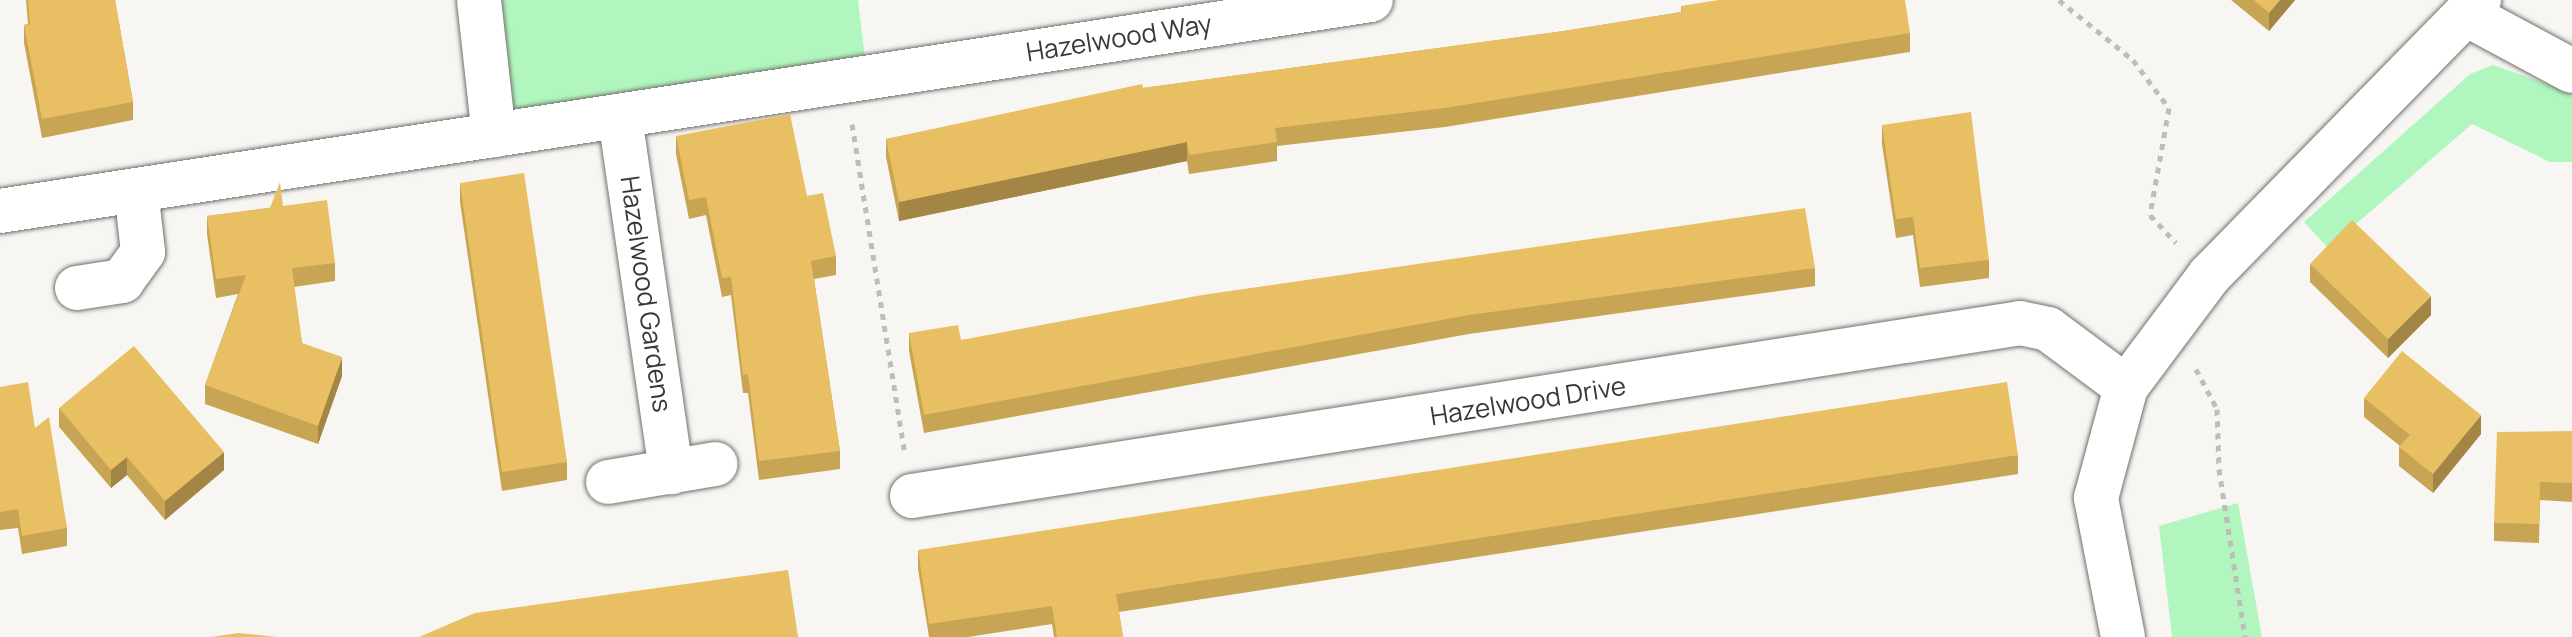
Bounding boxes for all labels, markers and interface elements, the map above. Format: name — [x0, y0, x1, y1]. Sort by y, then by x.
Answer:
street label: Hazelwood Way — [1024, 8, 1214, 68]
street label: Hazelwood Gardens — [614, 174, 678, 414]
street label: Hazelwood Drive — [1428, 370, 1628, 432]

